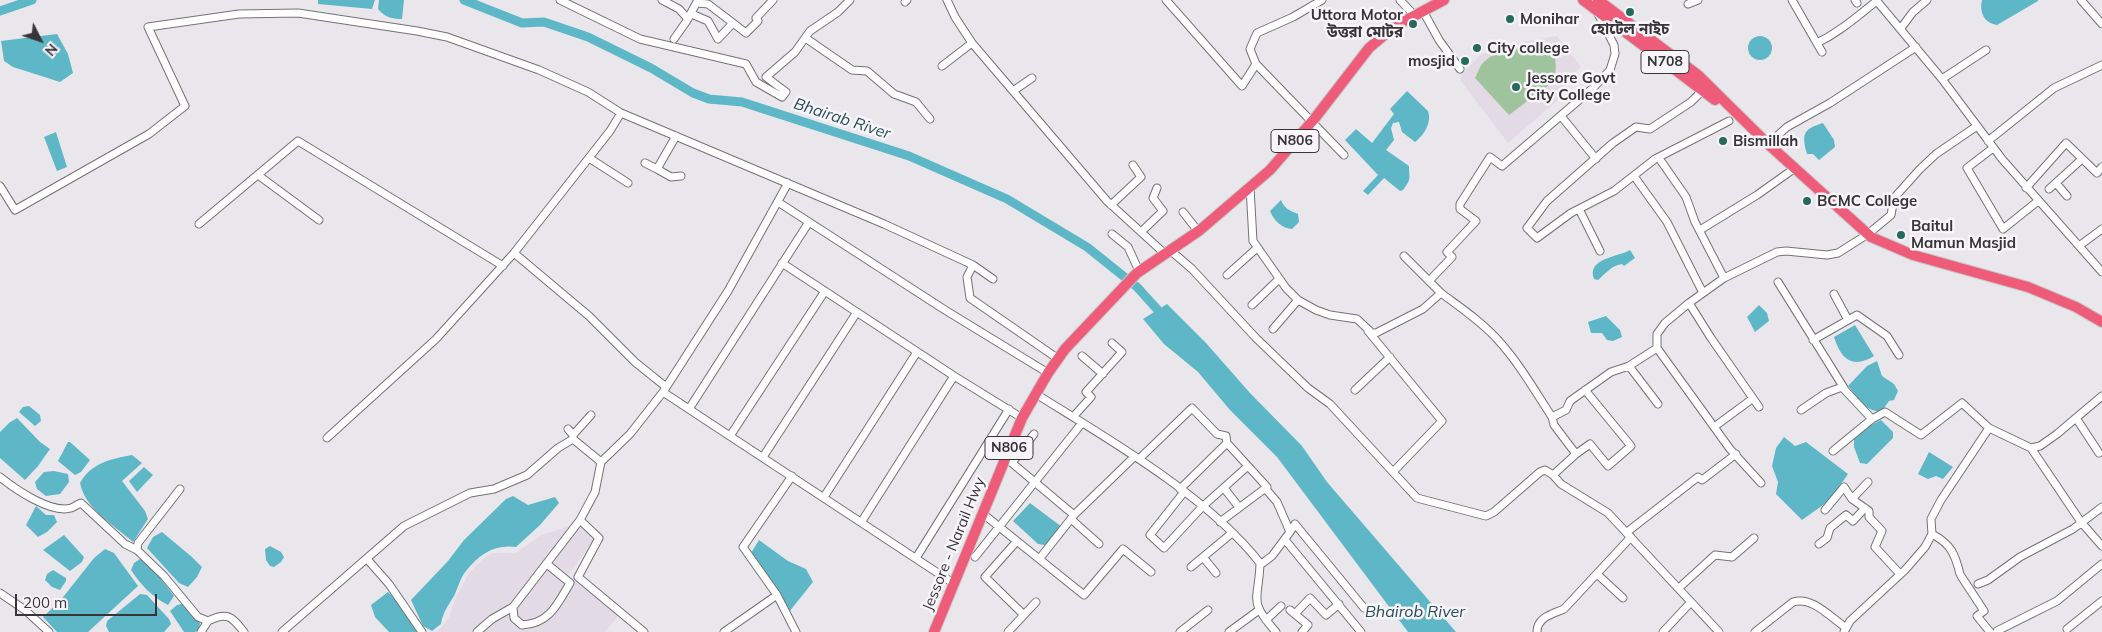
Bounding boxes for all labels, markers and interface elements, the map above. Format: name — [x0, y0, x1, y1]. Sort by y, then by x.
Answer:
place label: Uttora Motor উত্তরা মোটর — [1311, 6, 1403, 41]
marker: হোটেল নাইচ — [1624, 6, 1636, 18]
place label: Monihar — [1520, 10, 1579, 28]
marker: Monihar — [1504, 13, 1516, 25]
north arrow — [15, 15, 65, 65]
marker: Uttora Motor উত্তরা মোটর — [1407, 18, 1419, 30]
place label: হোটেল নাইচ — [1591, 20, 1669, 38]
place label: City college — [1487, 39, 1569, 57]
text: N — [41, 40, 62, 60]
marker: City college — [1471, 42, 1483, 54]
road number: N708 — [1641, 51, 1689, 74]
place label: mosjid — [1408, 52, 1455, 70]
marker: mosjid — [1459, 55, 1471, 67]
place label: Jessore Govt City College — [1526, 69, 1616, 104]
marker: Jessore Govt City College — [1510, 81, 1522, 93]
water label: Bhairab River — [791, 94, 893, 144]
road number: N806 — [1271, 130, 1319, 152]
place label: Bismillah — [1733, 132, 1798, 150]
marker: Bismillah — [1717, 135, 1729, 147]
place label: BCMC College — [1817, 192, 1917, 210]
marker: BCMC College — [1801, 195, 1813, 207]
place label: Baitul Mamun Masjid — [1911, 217, 2016, 252]
marker: Baitul Mamun Masjid — [1895, 229, 1907, 241]
road number: N806 — [985, 436, 1033, 459]
street label: Jessore - Narail Hwy — [919, 475, 989, 613]
scale bar — [18, 584, 160, 616]
text: 200 m — [23, 593, 67, 612]
water label: Bhairob River — [1365, 602, 1465, 622]

